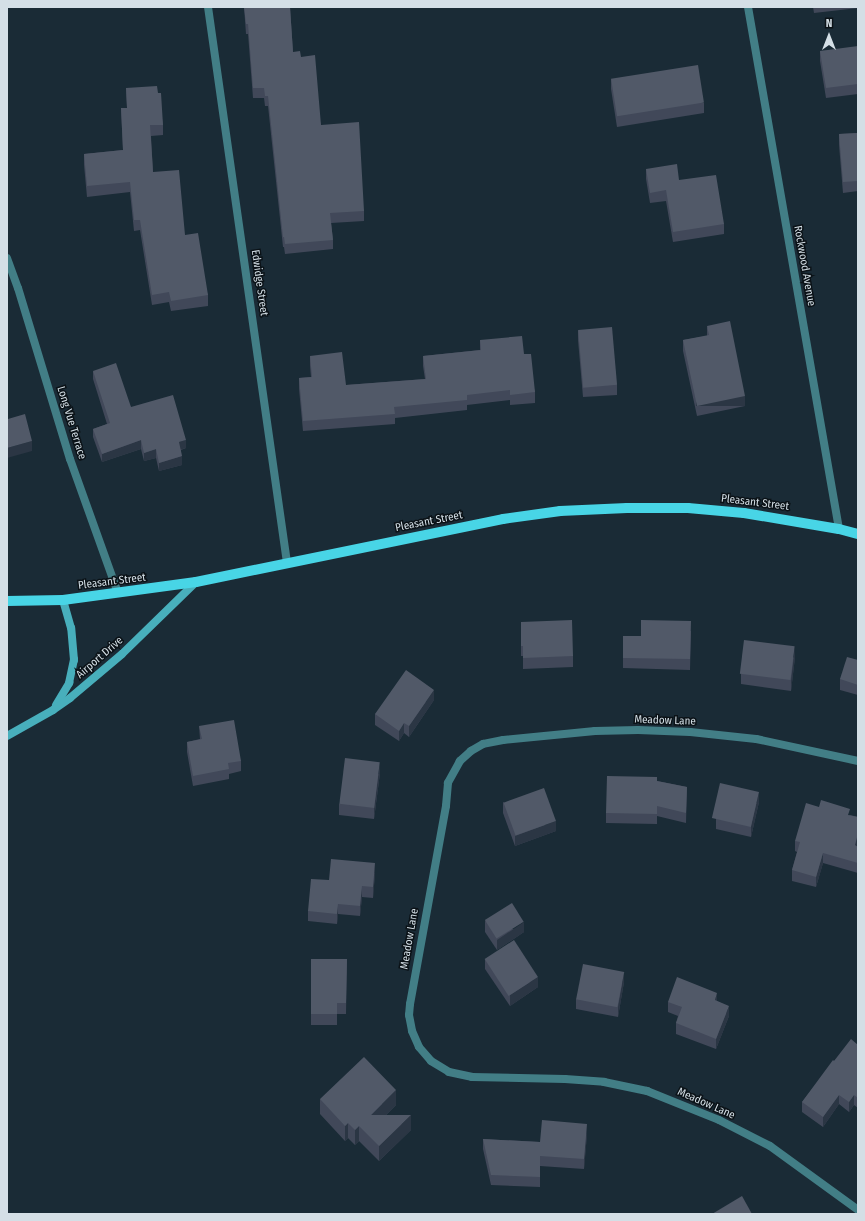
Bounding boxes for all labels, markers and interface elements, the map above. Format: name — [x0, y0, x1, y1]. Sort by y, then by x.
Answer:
north arrow — [809, 16, 849, 56]
text: N — [826, 17, 832, 30]
street label: Rockwood Avenue — [790, 225, 818, 307]
street label: Edwidge Street — [248, 249, 270, 317]
street label: Long Vue Terrace — [54, 385, 88, 461]
street label: Pleasant Street — [720, 492, 790, 514]
street label: Pleasant Street — [394, 509, 464, 535]
street label: Pleasant Street — [77, 571, 147, 593]
street label: Airport Drive — [74, 634, 126, 682]
street label: Meadow Lane — [634, 713, 696, 729]
street label: Meadow Lane — [398, 908, 422, 970]
street label: Meadow Lane — [675, 1085, 737, 1123]

